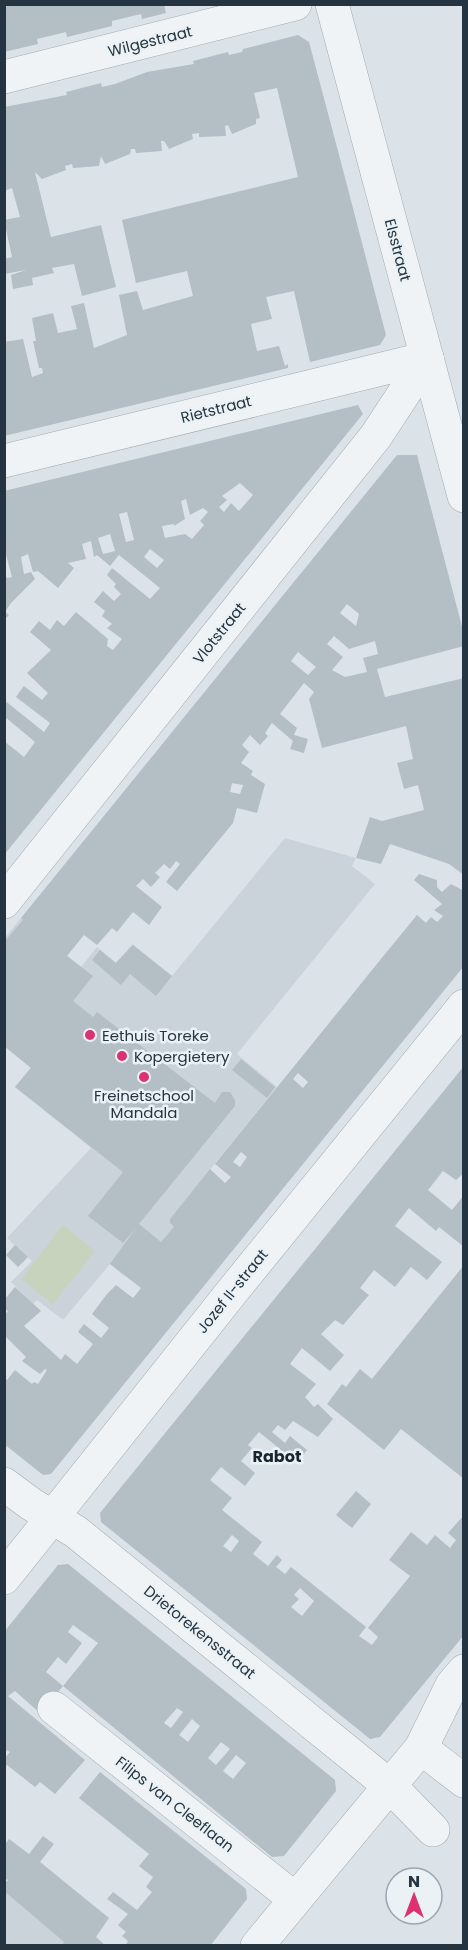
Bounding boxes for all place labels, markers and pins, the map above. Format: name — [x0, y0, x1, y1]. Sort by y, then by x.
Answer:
place label: Eethuis Toreke — [102, 1025, 209, 1046]
marker: Eethuis Toreke — [83, 1028, 97, 1042]
place label: Kopergietery — [134, 1046, 230, 1067]
marker: Kopergietery — [115, 1049, 129, 1063]
marker: Freinetschool Mandala — [137, 1070, 151, 1084]
place label: Freinetschool Mandala — [94, 1085, 194, 1123]

